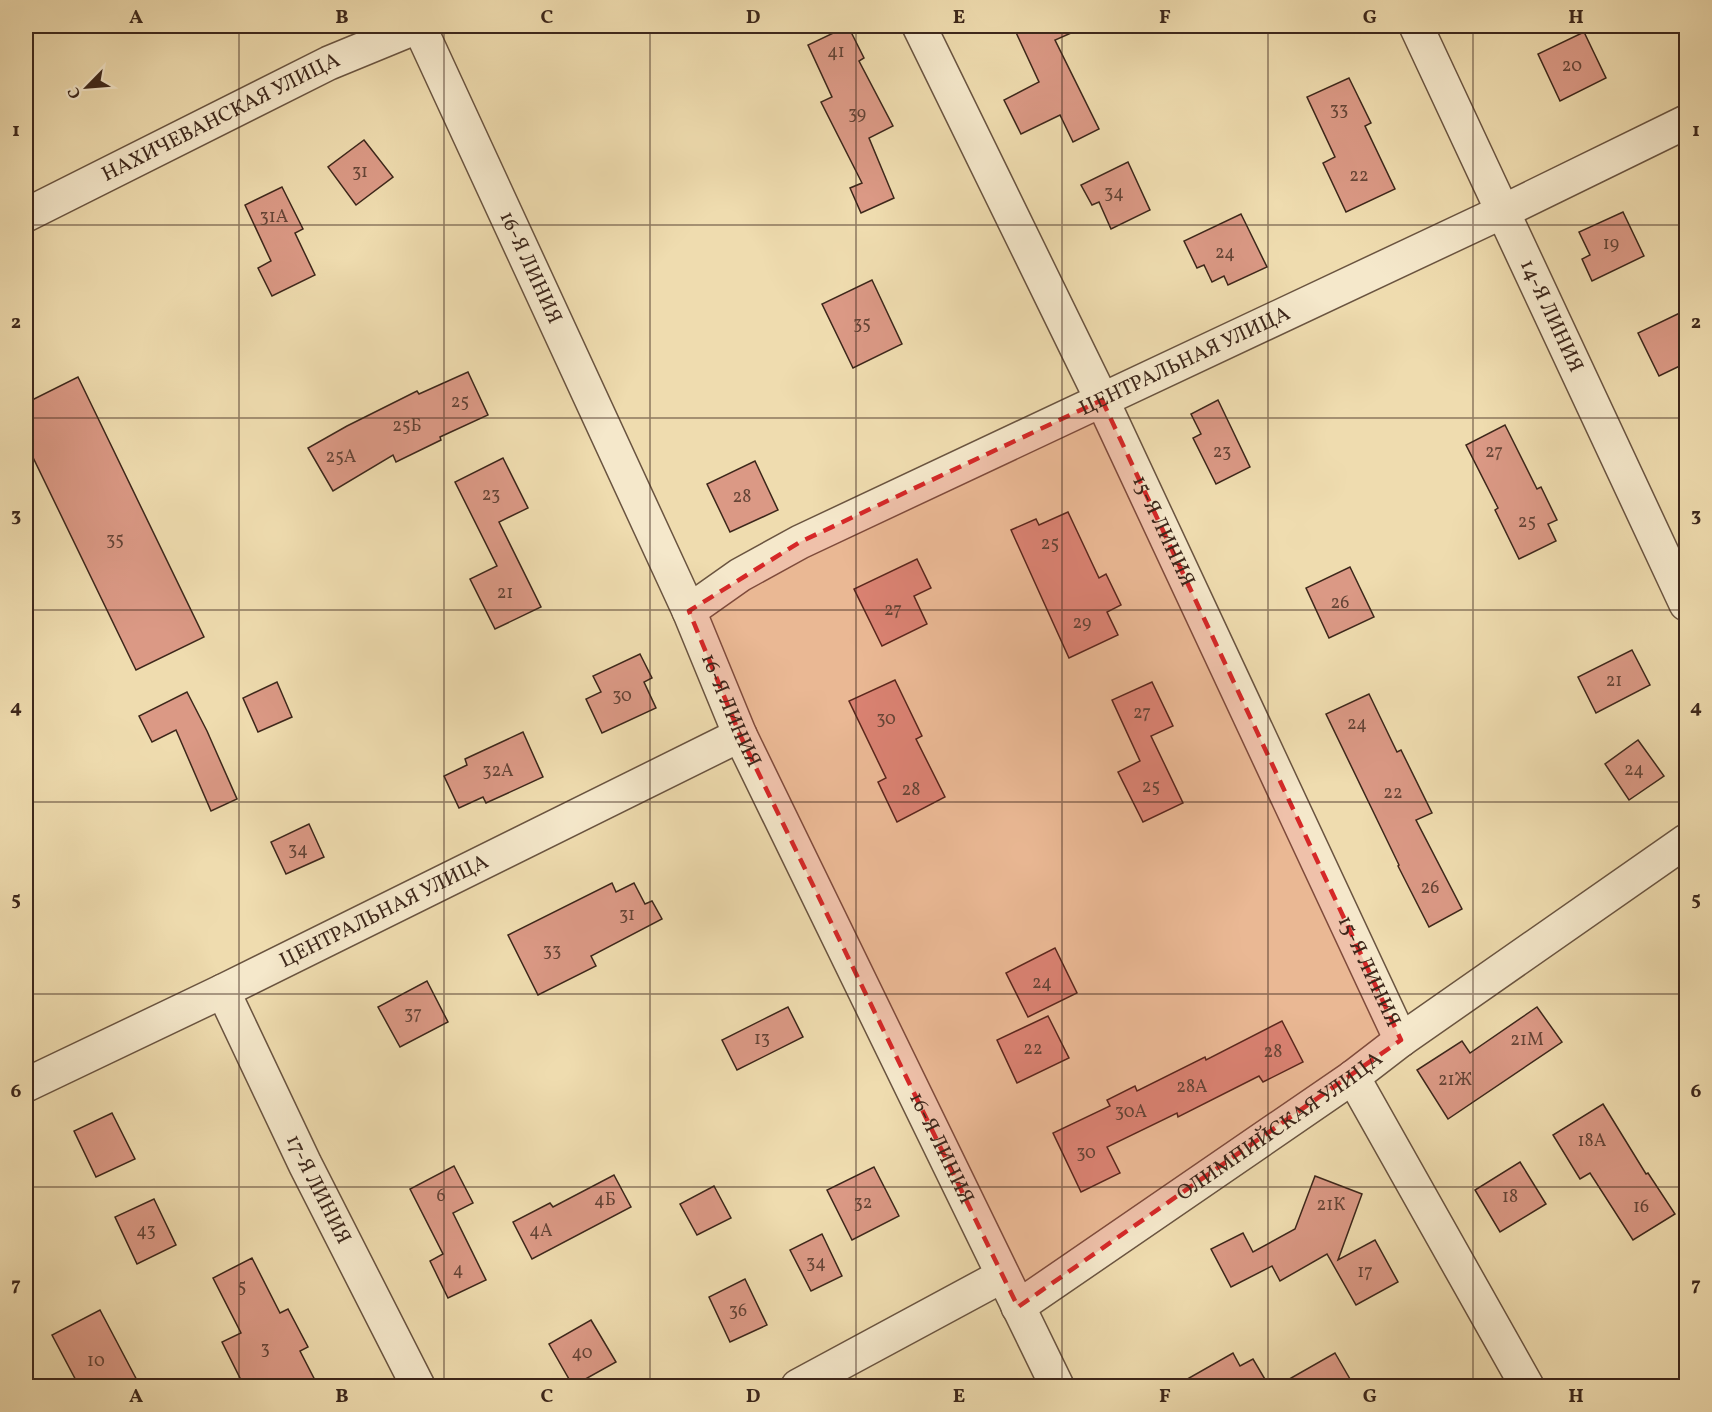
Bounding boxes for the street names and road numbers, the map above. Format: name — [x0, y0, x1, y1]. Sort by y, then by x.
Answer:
street label: НАХИЧЕВАНСКАЯ УЛИЦА — [97, 45, 345, 189]
street label: 16-Я ЛИНИЯ — [492, 206, 569, 329]
street label: 14-Я ЛИНИЯ — [1513, 255, 1590, 377]
street label: ЦЕНТРАЛЬНАЯ УЛИЦА — [1074, 299, 1295, 423]
street label: 15-Я ЛИНИЯ — [1125, 471, 1202, 592]
street label: 16-Я ЛИНИЯ — [694, 649, 768, 772]
street label: ЦЕНТРАЛЬНАЯ УЛИЦА — [275, 847, 494, 975]
street label: 15-Я ЛИНИЯ — [1330, 911, 1407, 1032]
street label: ОЛИМПИЙСКАЯ УЛИЦА — [1171, 1045, 1389, 1208]
street label: 16-Я ЛИНИЯ — [902, 1087, 981, 1209]
street label: 17-Я ЛИНИЯ — [279, 1130, 358, 1249]

